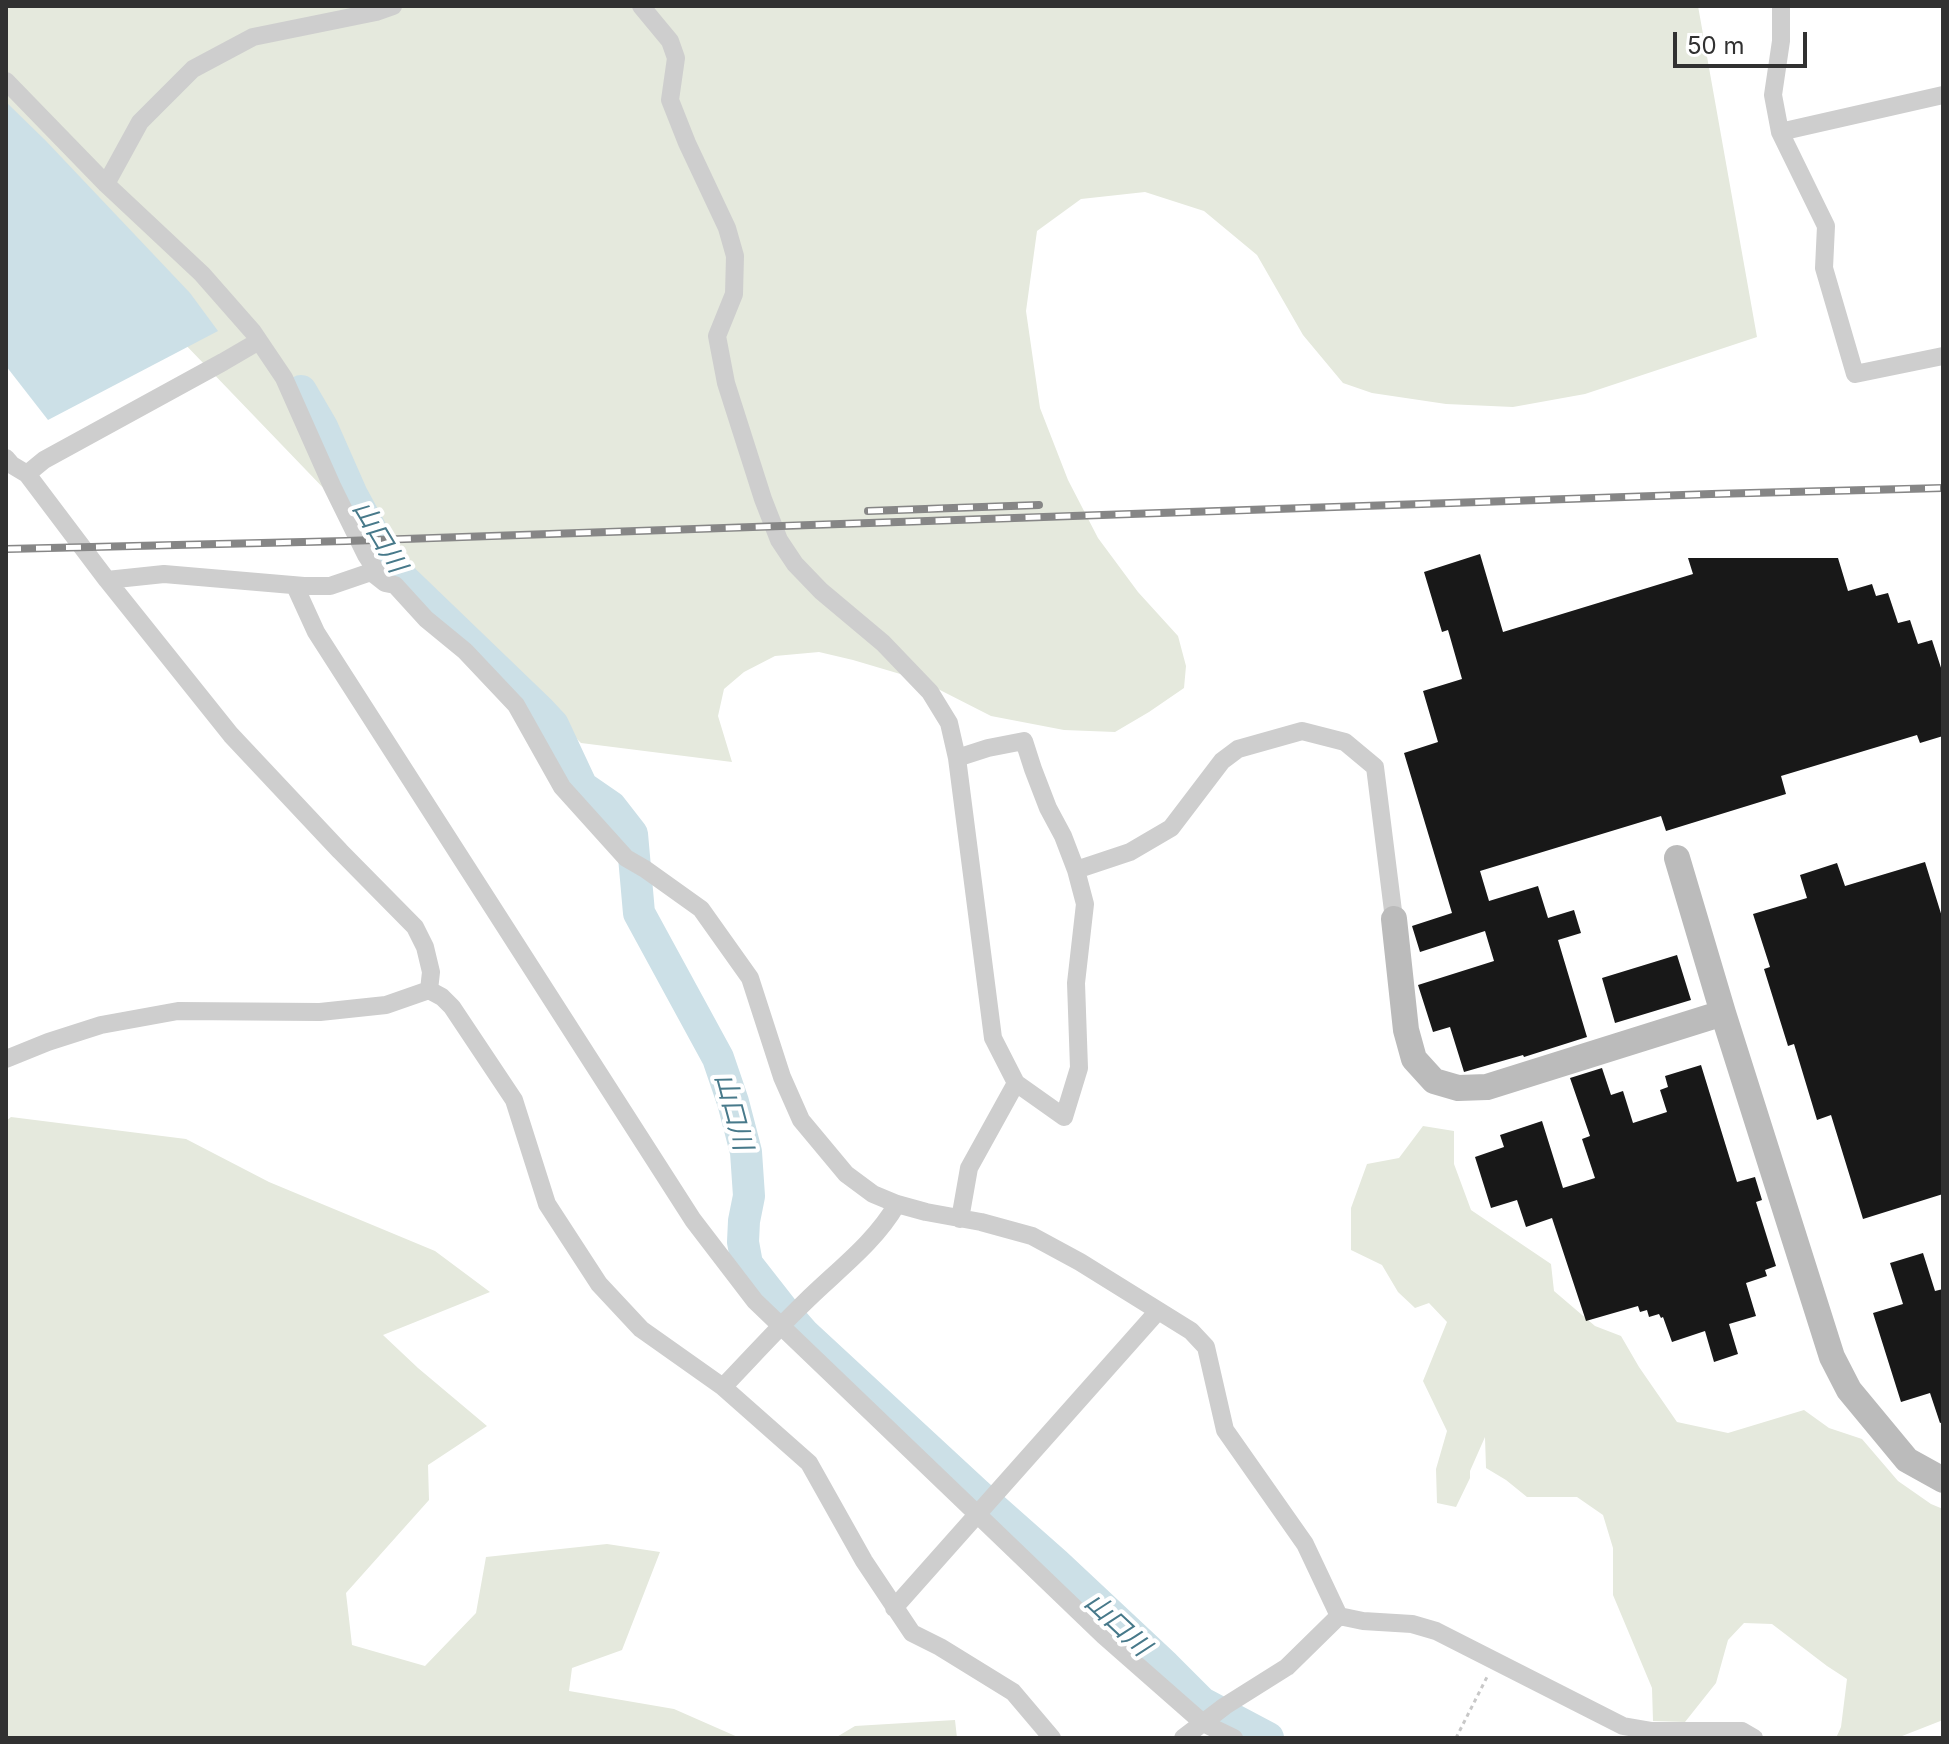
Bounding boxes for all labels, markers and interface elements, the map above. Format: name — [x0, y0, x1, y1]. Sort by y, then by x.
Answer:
scale bar — [1677, 16, 1811, 66]
text: 50 m — [1687, 31, 1745, 60]
water label: 山口川 — [346, 496, 412, 578]
water label: 山口川 — [708, 1070, 758, 1154]
water label: 山口川 — [1078, 1587, 1156, 1663]

